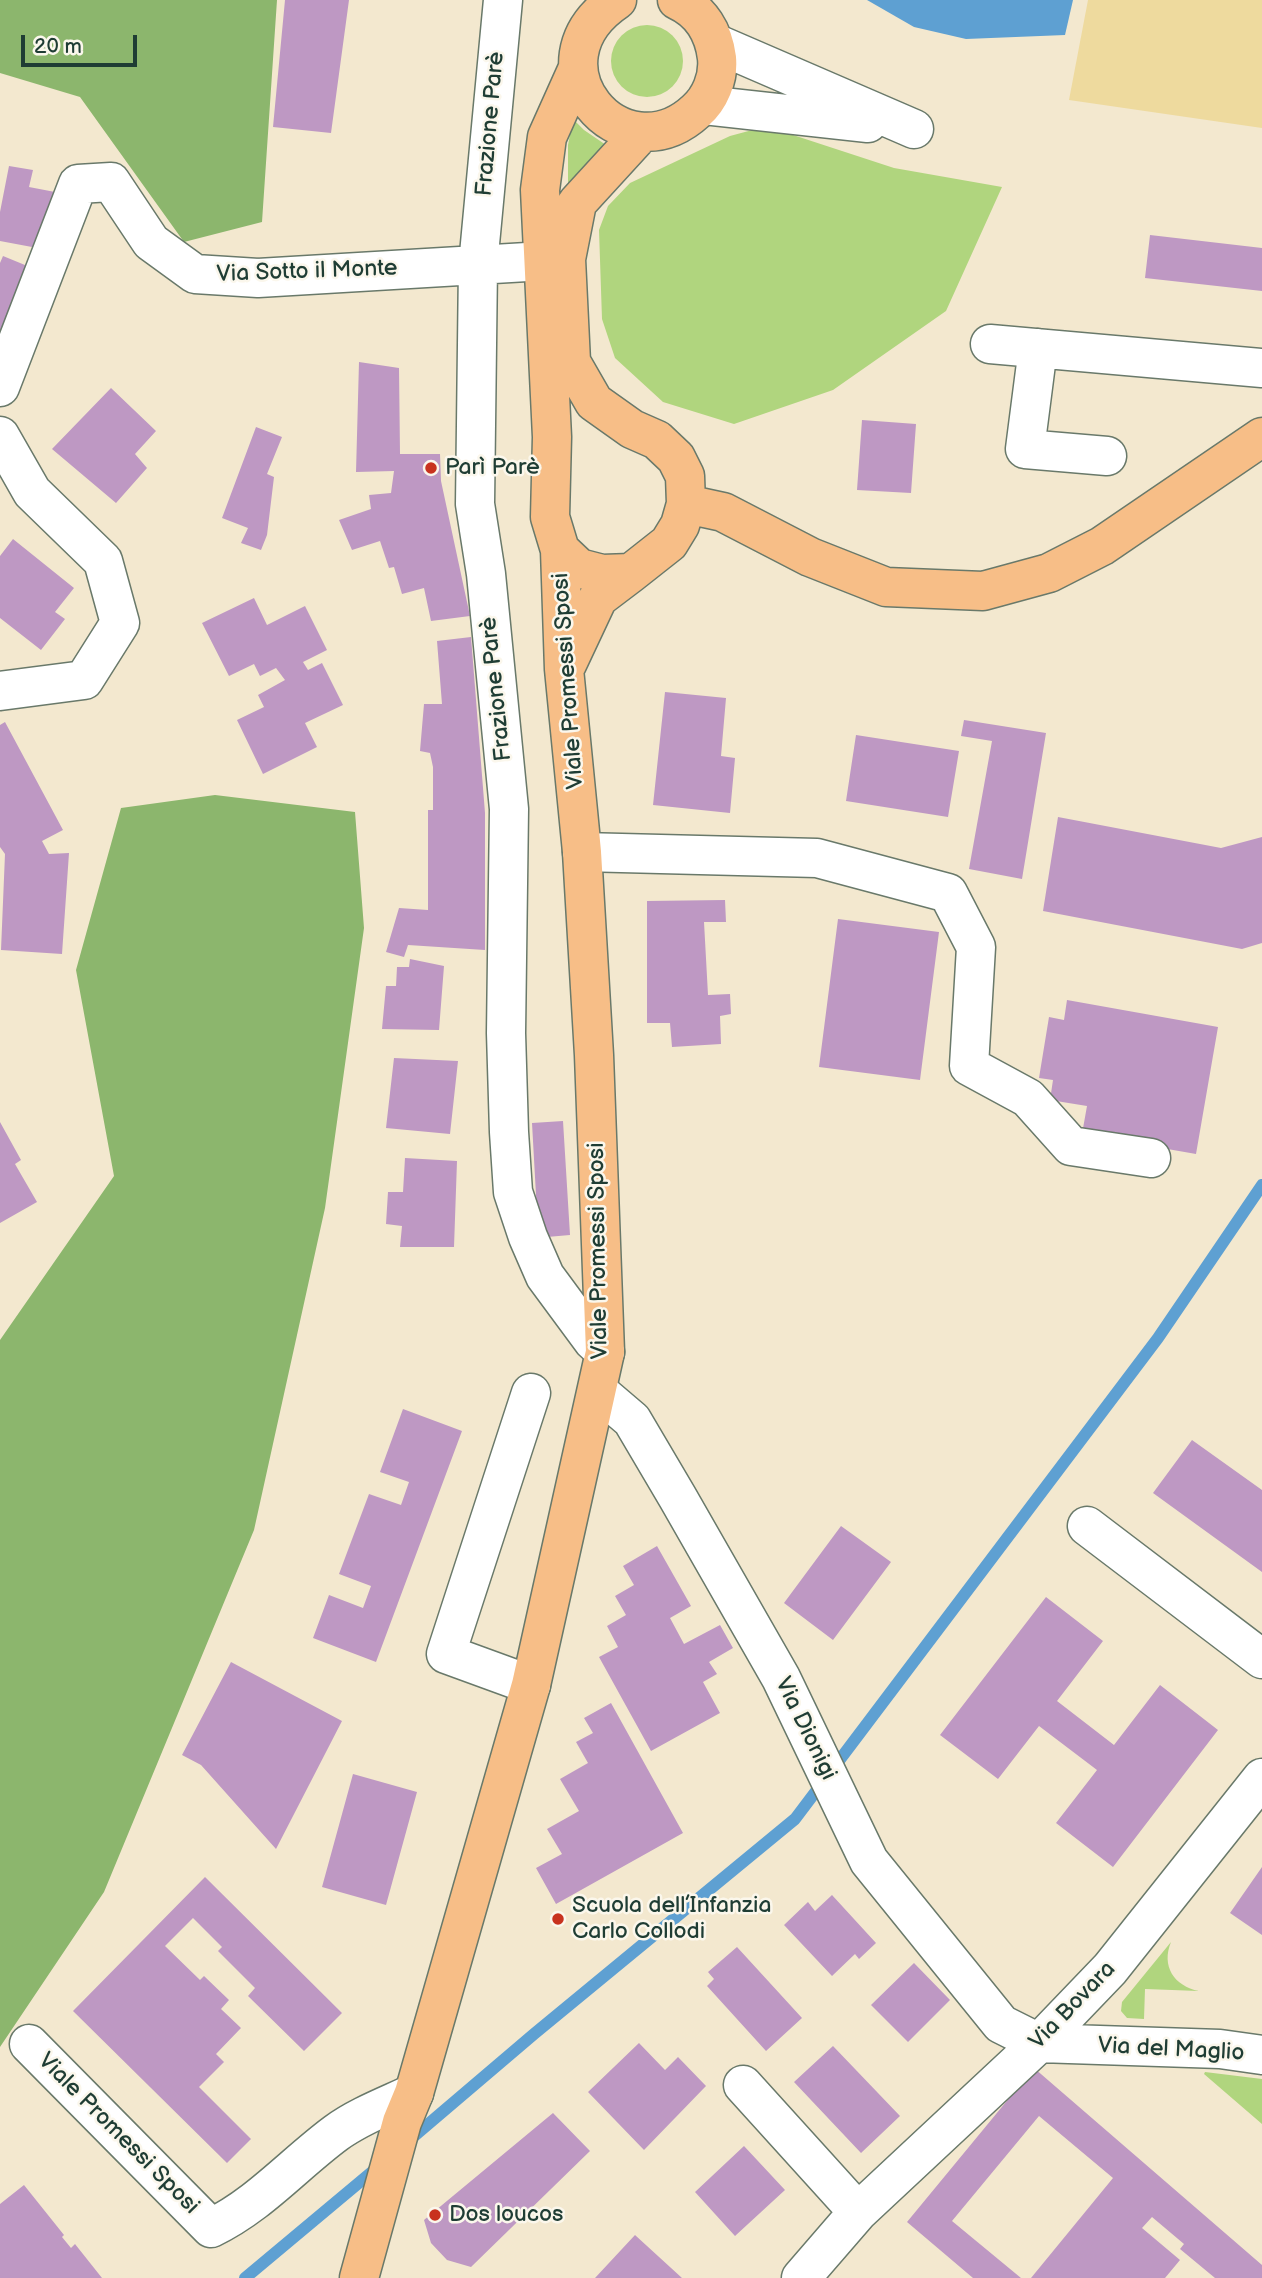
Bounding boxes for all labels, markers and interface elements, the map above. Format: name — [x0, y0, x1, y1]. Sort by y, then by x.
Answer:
scale bar — [24, 21, 140, 65]
text: 20 m — [34, 34, 82, 59]
street label: Frazione Parè — [471, 51, 511, 197]
street label: Via Sotto il Monte — [216, 255, 398, 289]
place label: Parì Parè — [445, 454, 540, 482]
marker: Parì Parè — [423, 460, 439, 476]
street label: Viale Promessi Sposi — [548, 572, 590, 790]
street label: Frazione Parè — [476, 615, 518, 763]
street label: Viale Promessi Sposi — [583, 1142, 615, 1360]
street label: Via Dionigi — [768, 1673, 842, 1785]
place label: Scuola dell’Infanzia Carlo Collodi — [572, 1892, 771, 1946]
marker: Scuola dell’Infanzia Carlo Collodi — [550, 1911, 566, 1927]
street label: Via Bovara — [1024, 1956, 1122, 2056]
street label: Via del Maglio — [1097, 2032, 1245, 2068]
street label: Viale Promessi Sposi — [32, 2048, 204, 2220]
place label: Dos loucos — [449, 2201, 563, 2229]
marker: Dos loucos — [427, 2207, 443, 2223]

